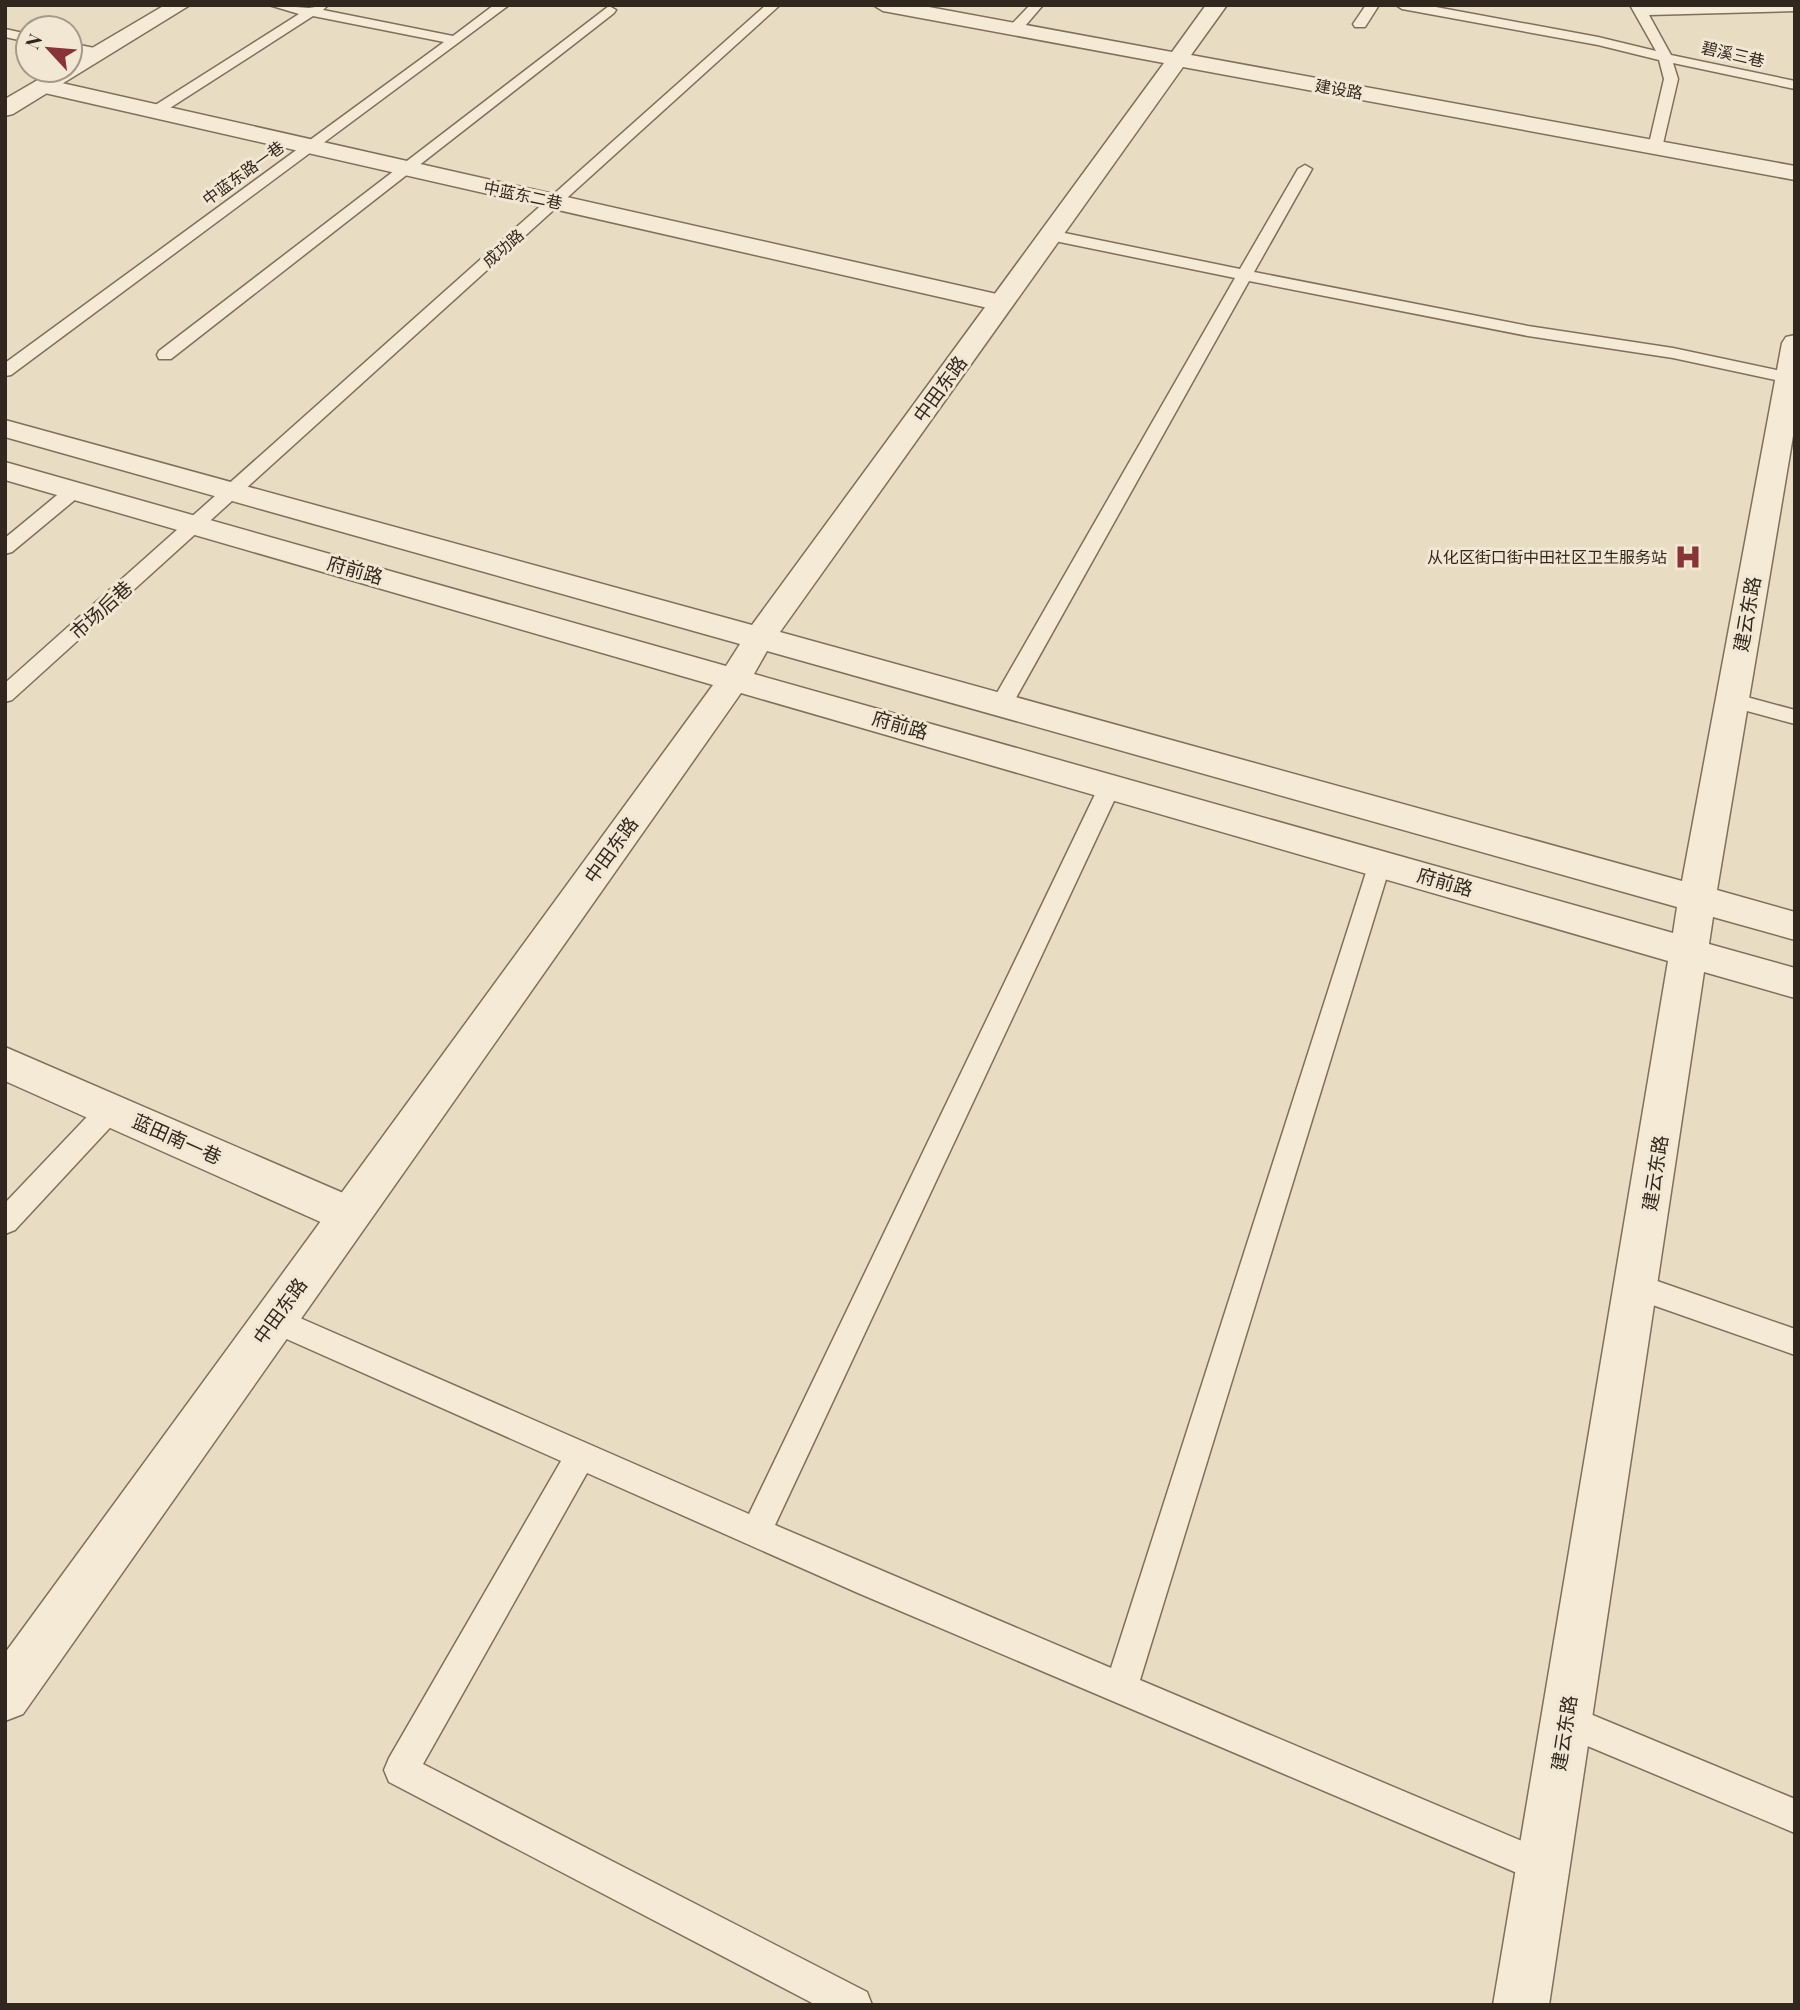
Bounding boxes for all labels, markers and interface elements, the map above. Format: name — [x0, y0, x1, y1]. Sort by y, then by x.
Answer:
north arrow — [14, 14, 84, 84]
text: N — [18, 29, 48, 53]
street label: 碧溪三巷 — [1700, 36, 1767, 71]
street label: 建设路 — [1314, 74, 1365, 103]
street label: 中蓝东路一巷 — [198, 136, 288, 209]
street label: 中蓝东二巷 — [482, 176, 564, 213]
street label: 成功路 — [478, 224, 528, 271]
street label: 中田东路 — [906, 350, 972, 427]
hospital icon: 从化区街口街中田社区卫生服务站 — [1673, 542, 1703, 572]
place label: 从化区街口街中田社区卫生服务站 — [1427, 546, 1667, 567]
street label: 府前路 — [324, 549, 386, 589]
street label: 市场后巷 — [63, 574, 137, 644]
street label: 建云东路 — [1727, 574, 1765, 654]
street label: 府前路 — [869, 704, 931, 744]
street label: 中田东路 — [577, 811, 643, 888]
street label: 府前路 — [1414, 861, 1476, 901]
street label: 蓝田南一巷 — [129, 1107, 226, 1169]
street label: 建云东路 — [1635, 1133, 1673, 1212]
street label: 中田东路 — [246, 1272, 312, 1349]
street label: 建云东路 — [1544, 1693, 1582, 1772]

